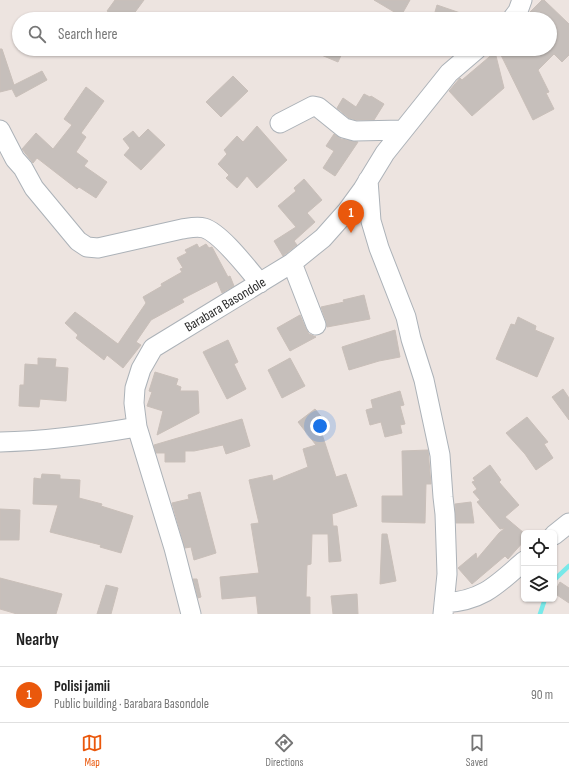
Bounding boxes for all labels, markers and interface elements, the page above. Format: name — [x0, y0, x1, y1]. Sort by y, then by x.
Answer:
search box — [12, 12, 557, 56]
icon: search — [26, 23, 48, 45]
text: Search here — [58, 25, 118, 44]
pin: 1 — [338, 200, 364, 233]
street label: Barabara Basondole — [182, 273, 269, 335]
your location — [310, 416, 330, 436]
map controls — [521, 530, 557, 602]
button: locate — [521, 530, 557, 566]
button: layers — [521, 566, 557, 602]
text: Nearby — [16, 630, 59, 650]
text: Polisi jamii — [54, 677, 110, 696]
text: 1 — [26, 687, 32, 703]
text: 90 m — [531, 687, 553, 703]
text: Public building · Barabara Basondole — [54, 696, 209, 712]
tab: Map — [81, 732, 103, 769]
tab: Directions — [266, 732, 303, 769]
tab: Saved — [466, 732, 488, 769]

